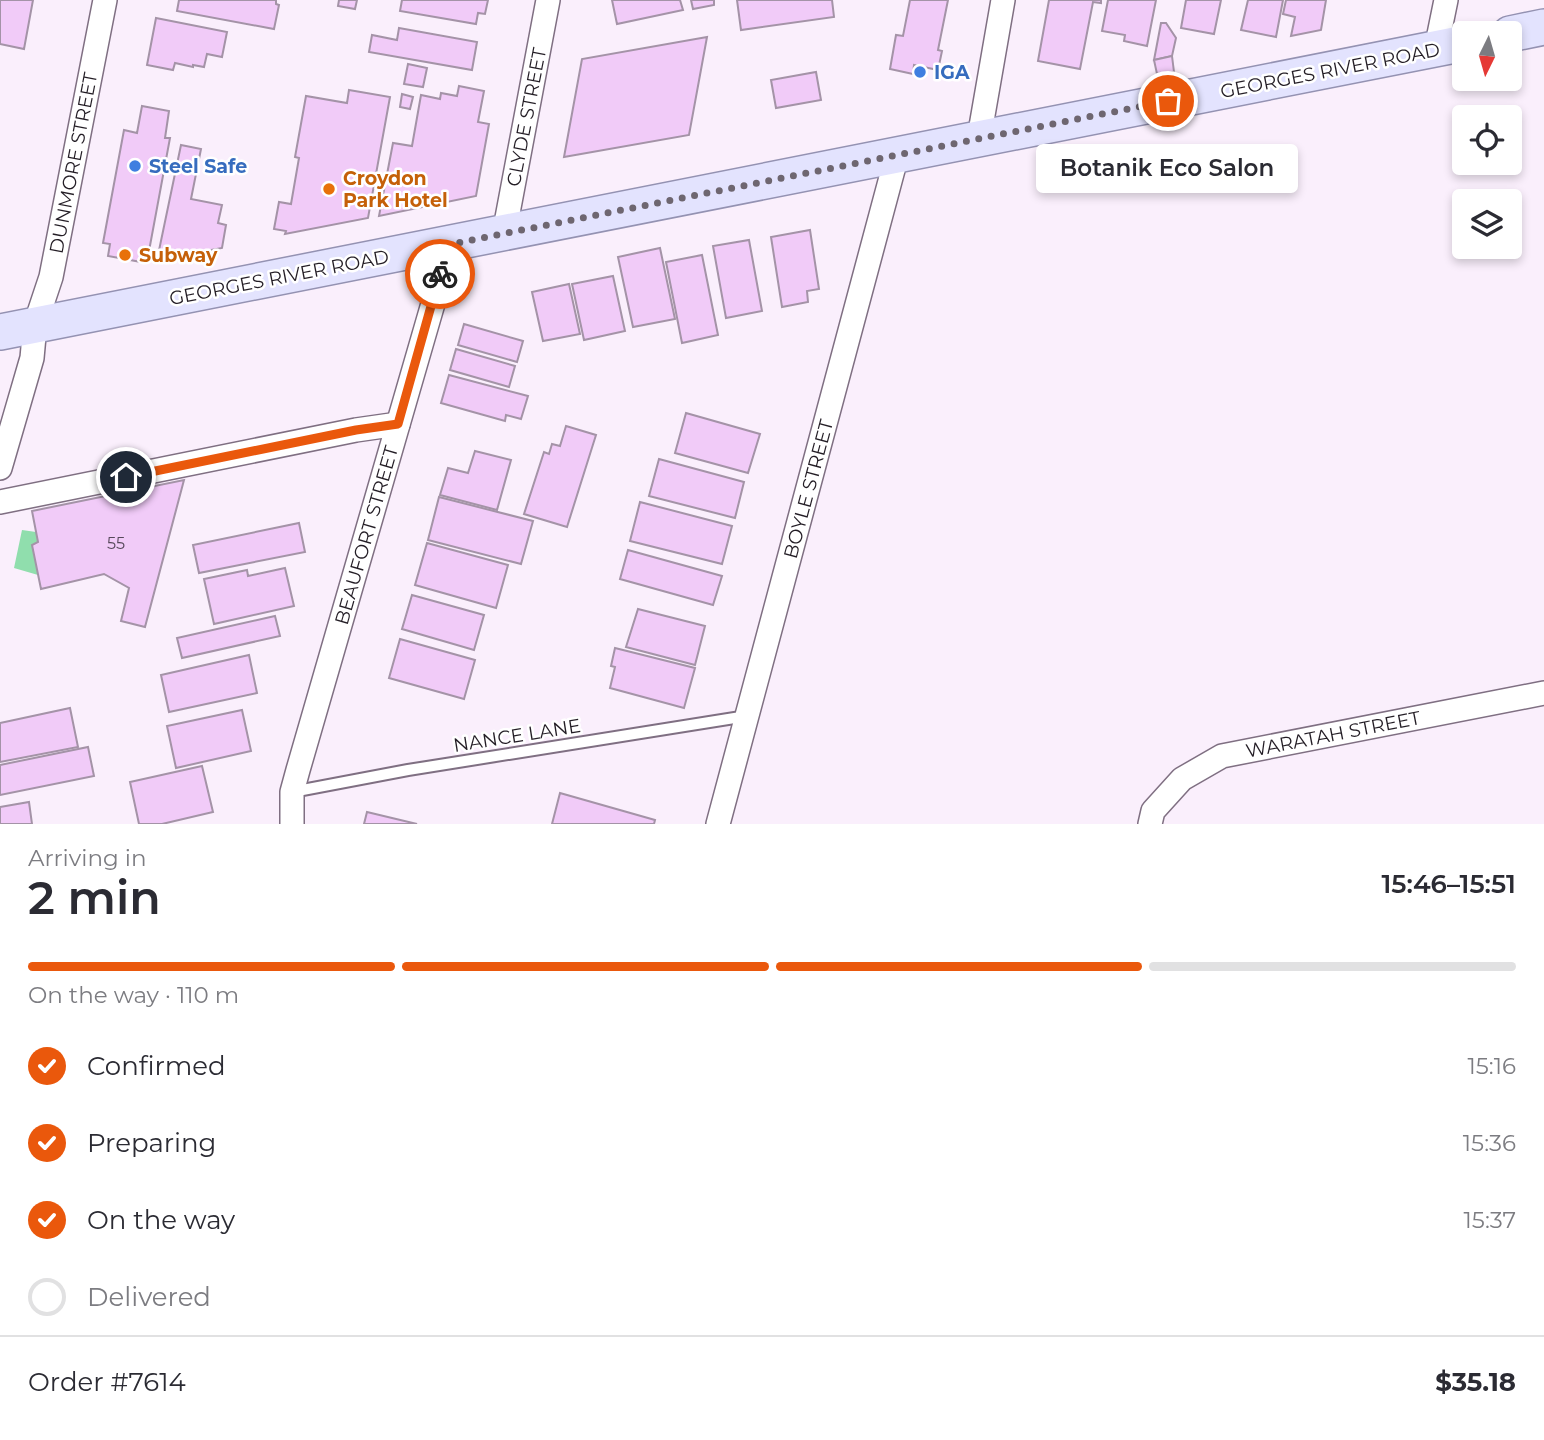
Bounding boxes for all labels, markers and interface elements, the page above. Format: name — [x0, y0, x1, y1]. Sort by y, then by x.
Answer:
north arrow — [1452, 21, 1522, 91]
map controls — [1452, 21, 1522, 259]
street label: GEORGES RIVER ROAD — [1218, 38, 1442, 103]
street label: CLYDE STREET — [502, 46, 551, 188]
place label: IGA — [934, 61, 970, 84]
marker: IGA — [912, 64, 928, 80]
street label: DUNMORE STREET — [45, 70, 102, 256]
pin — [1138, 71, 1198, 131]
icon: bag — [1149, 82, 1187, 120]
button: locate — [1452, 105, 1522, 175]
callout: Botanik Eco Salon — [1037, 143, 1299, 192]
text: Botanik Eco Salon — [1060, 154, 1274, 182]
place label: Steel Safe — [149, 155, 247, 178]
marker: Steel Safe — [127, 158, 143, 174]
place label: Croydon Park Hotel — [343, 167, 448, 212]
marker: Croydon Park Hotel — [321, 181, 337, 197]
button: layers — [1452, 189, 1522, 259]
courier — [405, 239, 475, 309]
place label: Subway — [139, 244, 218, 267]
street label: GEORGES RIVER ROAD — [167, 245, 391, 310]
marker: Subway — [117, 247, 133, 263]
icon: bike — [421, 255, 459, 293]
street label: BOYLE STREET — [779, 417, 838, 561]
street label: BEAUFORT STREET — [330, 443, 403, 627]
pin — [96, 447, 156, 507]
icon: home — [107, 458, 145, 496]
house number: 55 — [107, 534, 125, 553]
street label: WARATAH STREET — [1244, 706, 1422, 763]
street label: NANCE LANE — [452, 714, 582, 757]
text: Arriving in — [28, 844, 147, 872]
text: 15:46–15:51 — [1381, 868, 1516, 900]
text: 2 min — [28, 869, 161, 926]
text: On the way · 110 m — [28, 981, 239, 1009]
icon: check — [28, 1047, 66, 1085]
text: Confirmed — [87, 1050, 226, 1082]
text: 15:16 — [1467, 1052, 1516, 1080]
icon: check — [28, 1124, 66, 1162]
text: Preparing — [87, 1127, 216, 1159]
text: 15:36 — [1463, 1129, 1516, 1157]
icon: check — [28, 1201, 66, 1239]
text: On the way — [87, 1204, 235, 1236]
text: 15:37 — [1464, 1206, 1516, 1234]
text: Delivered — [87, 1281, 211, 1313]
text: Order #7614 — [28, 1366, 186, 1398]
text: $35.18 — [1435, 1366, 1516, 1398]

